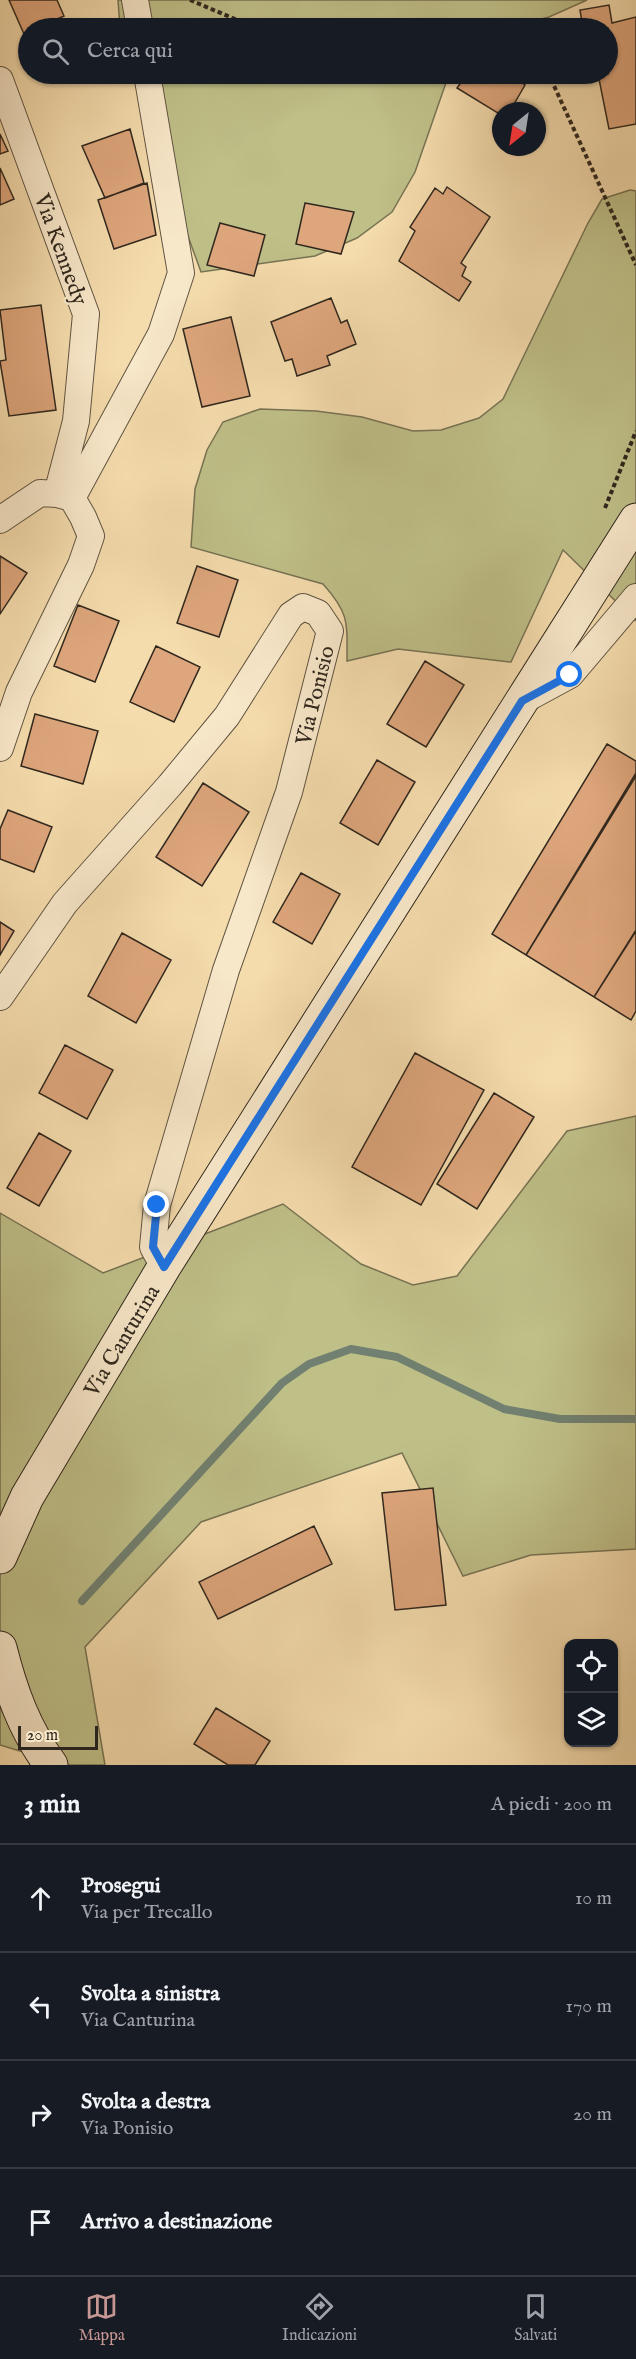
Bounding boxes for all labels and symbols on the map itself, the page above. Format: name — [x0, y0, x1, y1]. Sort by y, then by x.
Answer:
north arrow — [492, 102, 546, 156]
street label: Via Kennedy — [27, 189, 93, 309]
street label: Via Ponisio — [290, 643, 342, 749]
route start — [556, 661, 582, 687]
route end — [143, 1191, 169, 1217]
street label: Via Canturina — [78, 1280, 167, 1403]
scale bar — [18, 1723, 98, 1750]

